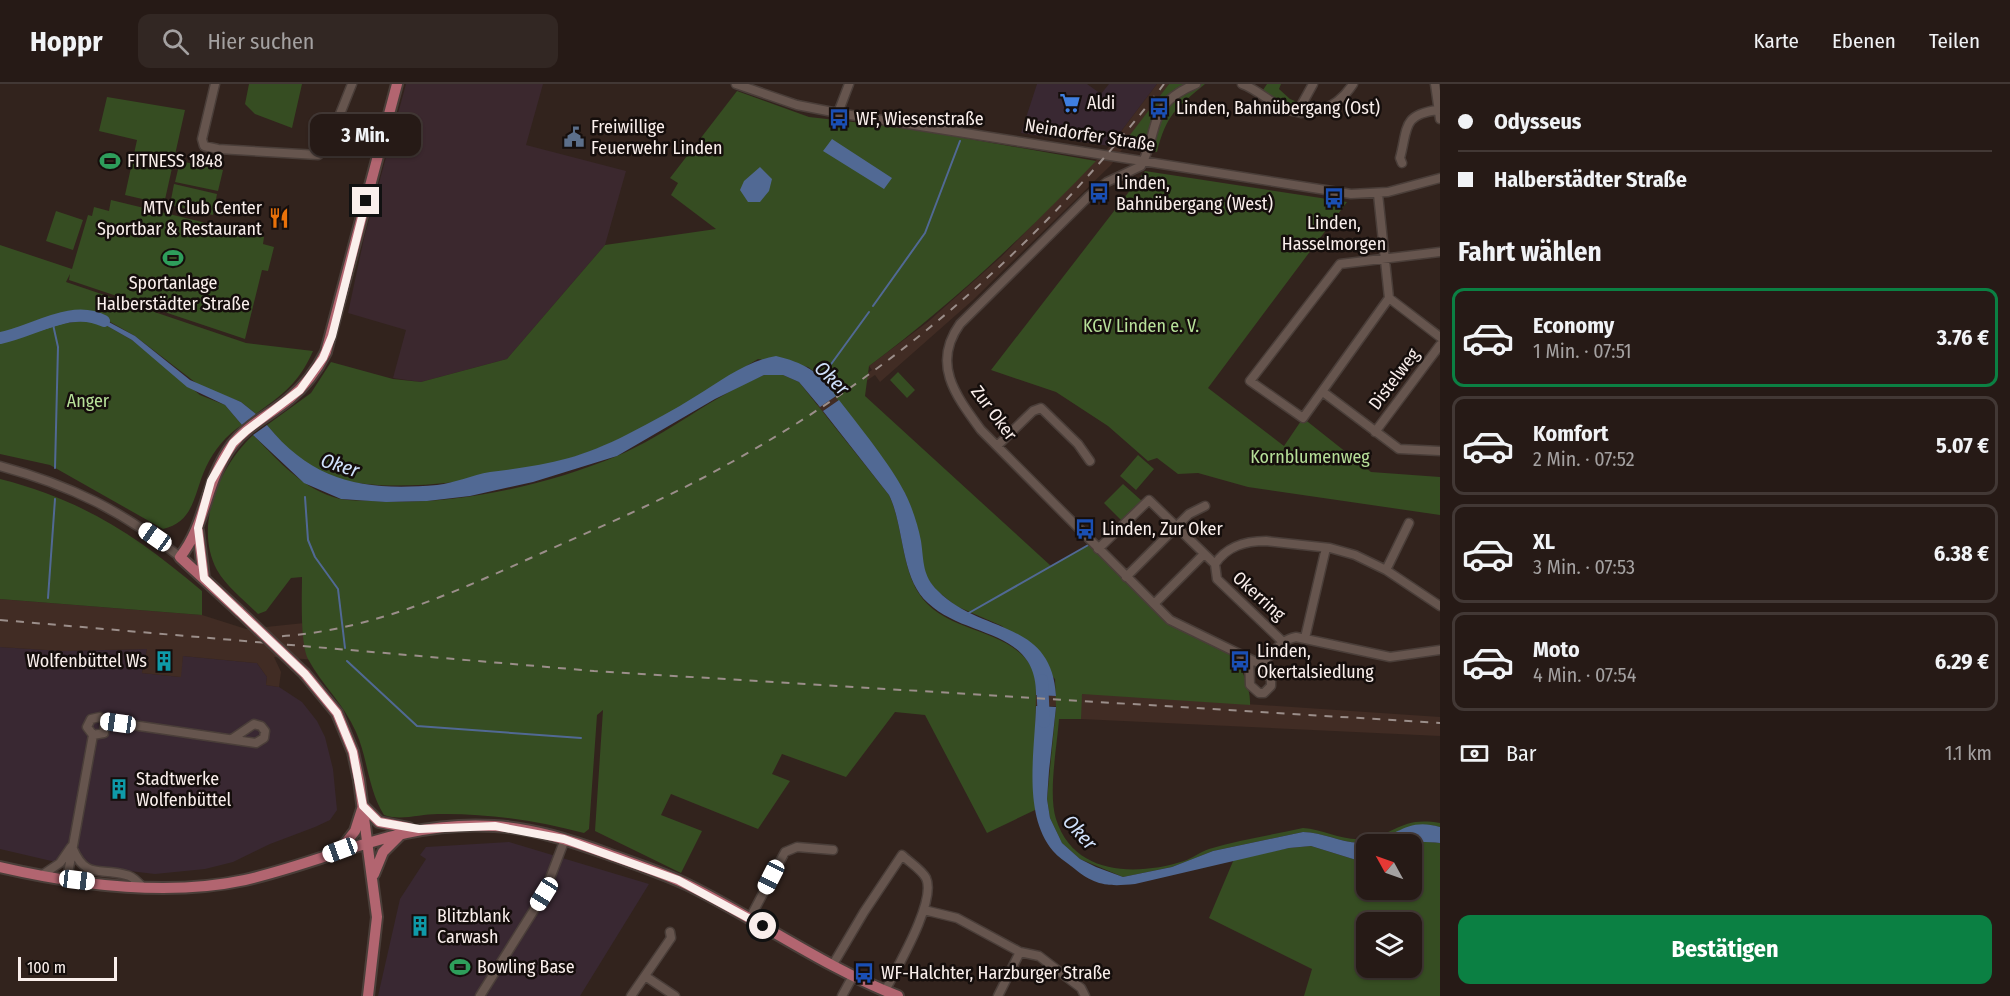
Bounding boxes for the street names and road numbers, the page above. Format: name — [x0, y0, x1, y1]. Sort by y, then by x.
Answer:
street label: Neindorfer Straße — [1023, 114, 1157, 156]
street label: Distelweg — [1364, 344, 1424, 414]
street label: Zur Oker — [966, 381, 1022, 445]
street label: Okerring — [1228, 567, 1290, 626]

